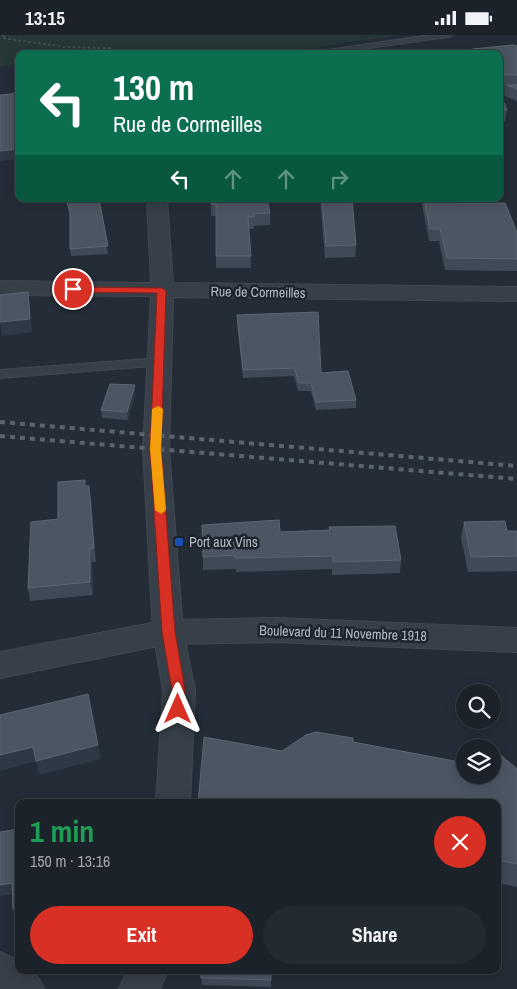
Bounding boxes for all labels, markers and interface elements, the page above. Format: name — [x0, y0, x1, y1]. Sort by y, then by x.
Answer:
text: 13:15 — [25, 5, 65, 31]
text: 130 m — [113, 64, 194, 111]
icon: left — [30, 70, 95, 135]
text: Rue de Cormeilles — [113, 109, 262, 139]
icon: left — [166, 165, 194, 193]
icon: ahead — [219, 165, 247, 193]
icon: ahead — [272, 165, 300, 193]
icon: right — [325, 165, 353, 193]
pin — [52, 268, 94, 310]
icon: arrive — [59, 275, 87, 303]
street label: Rue de Cormeilles — [210, 282, 306, 302]
place label: Port aux Vins — [189, 533, 258, 551]
marker: Port aux Vins — [173, 536, 185, 548]
street label: Boulevard du 11 Novembre 1918 — [259, 621, 427, 645]
position arrow — [151, 682, 203, 734]
map controls — [456, 684, 501, 784]
button: search — [456, 684, 501, 729]
button: layers — [456, 739, 501, 784]
text: 1 min — [30, 811, 94, 851]
button: close — [434, 816, 486, 868]
text: 150 m · 13:16 — [30, 850, 110, 872]
button: Exit — [30, 906, 253, 964]
button: Share — [263, 906, 486, 964]

